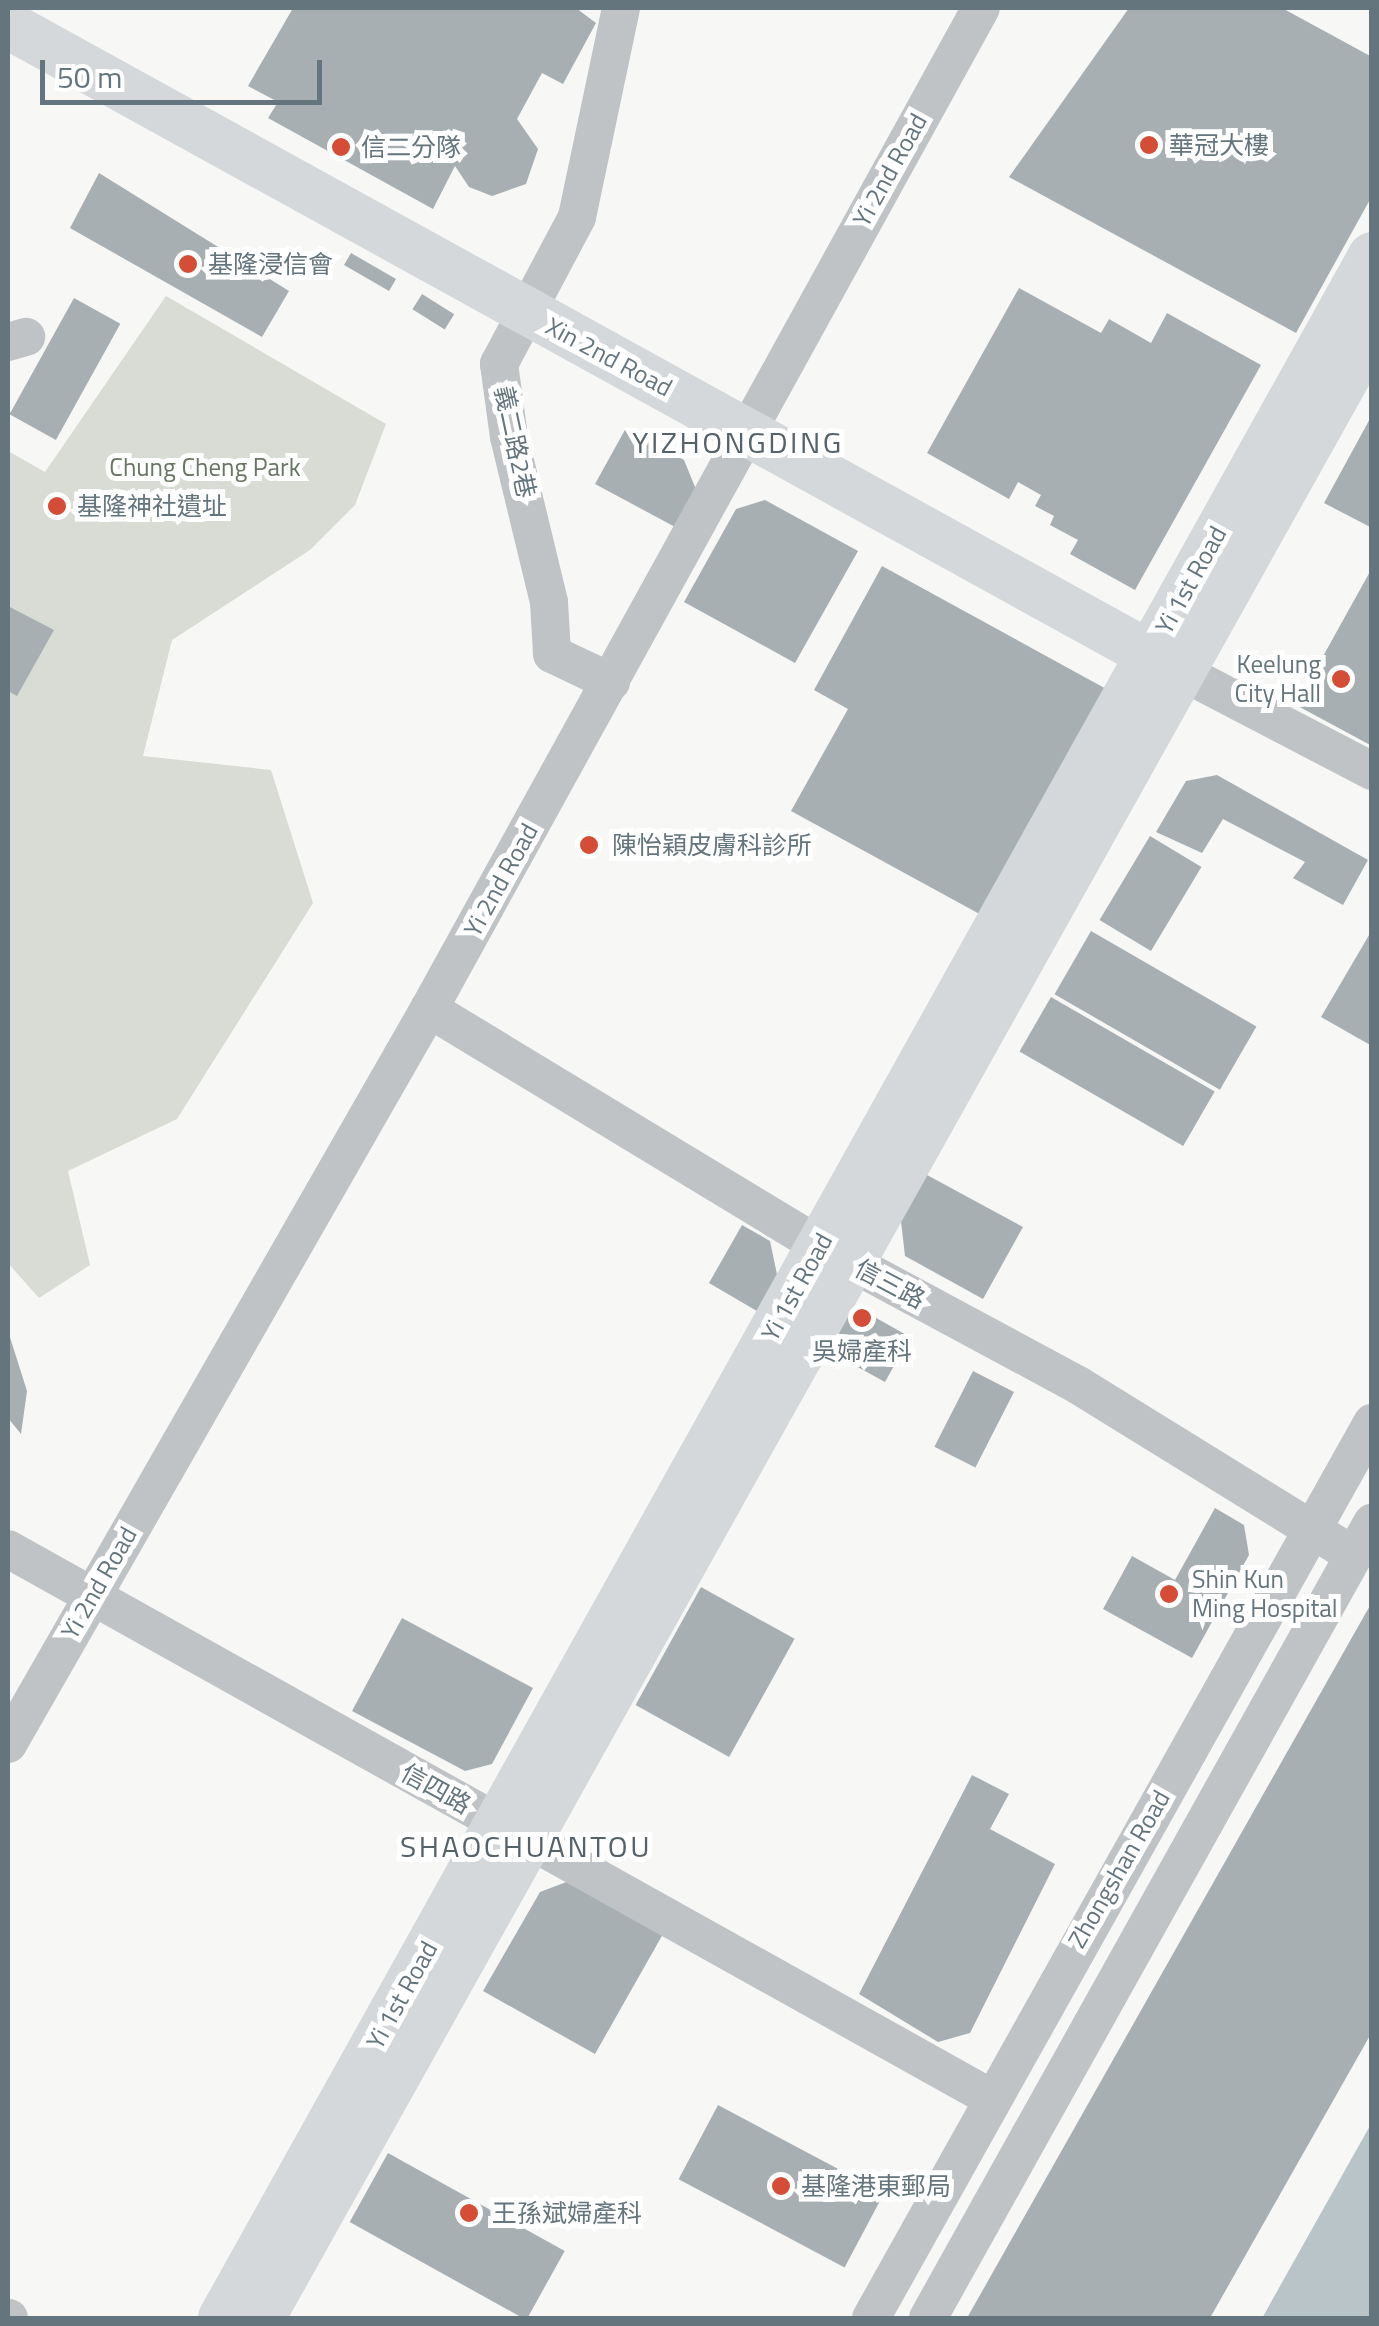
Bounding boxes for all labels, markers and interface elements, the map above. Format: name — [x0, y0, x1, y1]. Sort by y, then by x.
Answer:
scale bar — [45, 40, 328, 102]
text: 50 m — [57, 54, 122, 100]
street label: Yi 2nd Road — [847, 108, 933, 232]
place label: 華冠大樓 — [1169, 130, 1269, 160]
place label: 信二分隊 — [361, 132, 461, 162]
marker: 華冠大樓 — [1138, 134, 1160, 156]
marker: 信二分隊 — [330, 136, 352, 158]
place label: 基隆浸信會 — [208, 249, 333, 279]
marker: 基隆浸信會 — [177, 253, 199, 275]
street label: Xin 2nd Road — [541, 311, 677, 403]
street label: 義二路2巷 — [488, 383, 542, 501]
district label: YIZHONGDING — [632, 424, 844, 460]
park label: Chung Cheng Park — [109, 452, 301, 482]
place label: 基隆神社遺址 — [77, 491, 227, 521]
marker: 基隆神社遺址 — [46, 495, 68, 517]
street label: Yi 1st Road — [1149, 521, 1233, 639]
place label: Keelung City Hall — [1235, 650, 1321, 709]
marker: Keelung City Hall — [1330, 668, 1352, 690]
street label: Yi 2nd Road — [458, 818, 544, 942]
place label: 陳怡穎皮膚科診所 — [612, 830, 812, 860]
marker: 陳怡穎皮膚科診所 — [576, 832, 602, 858]
street label: Yi 1st Road — [755, 1228, 839, 1346]
street label: 信三路 — [850, 1253, 930, 1315]
marker: 吳婦產科 — [849, 1305, 875, 1331]
place label: 吳婦產科 — [812, 1336, 912, 1366]
street label: Yi 2nd Road — [55, 1522, 143, 1644]
place label: Shin Kun Ming Hospital — [1192, 1565, 1338, 1624]
marker: Shin Kun Ming Hospital — [1156, 1581, 1182, 1607]
street label: 信四路 — [396, 1758, 476, 1820]
street label: Zhongshan Road — [1062, 1785, 1176, 1953]
district label: SHAOCHUANTOU — [400, 1828, 652, 1864]
street label: Yi 1st Road — [360, 1936, 444, 2054]
place label: 基隆港東郵局 — [801, 2171, 951, 2201]
marker: 基隆港東郵局 — [770, 2175, 792, 2197]
place label: 王孫斌婦產科 — [492, 2198, 642, 2228]
marker: 王孫斌婦產科 — [456, 2200, 482, 2226]

